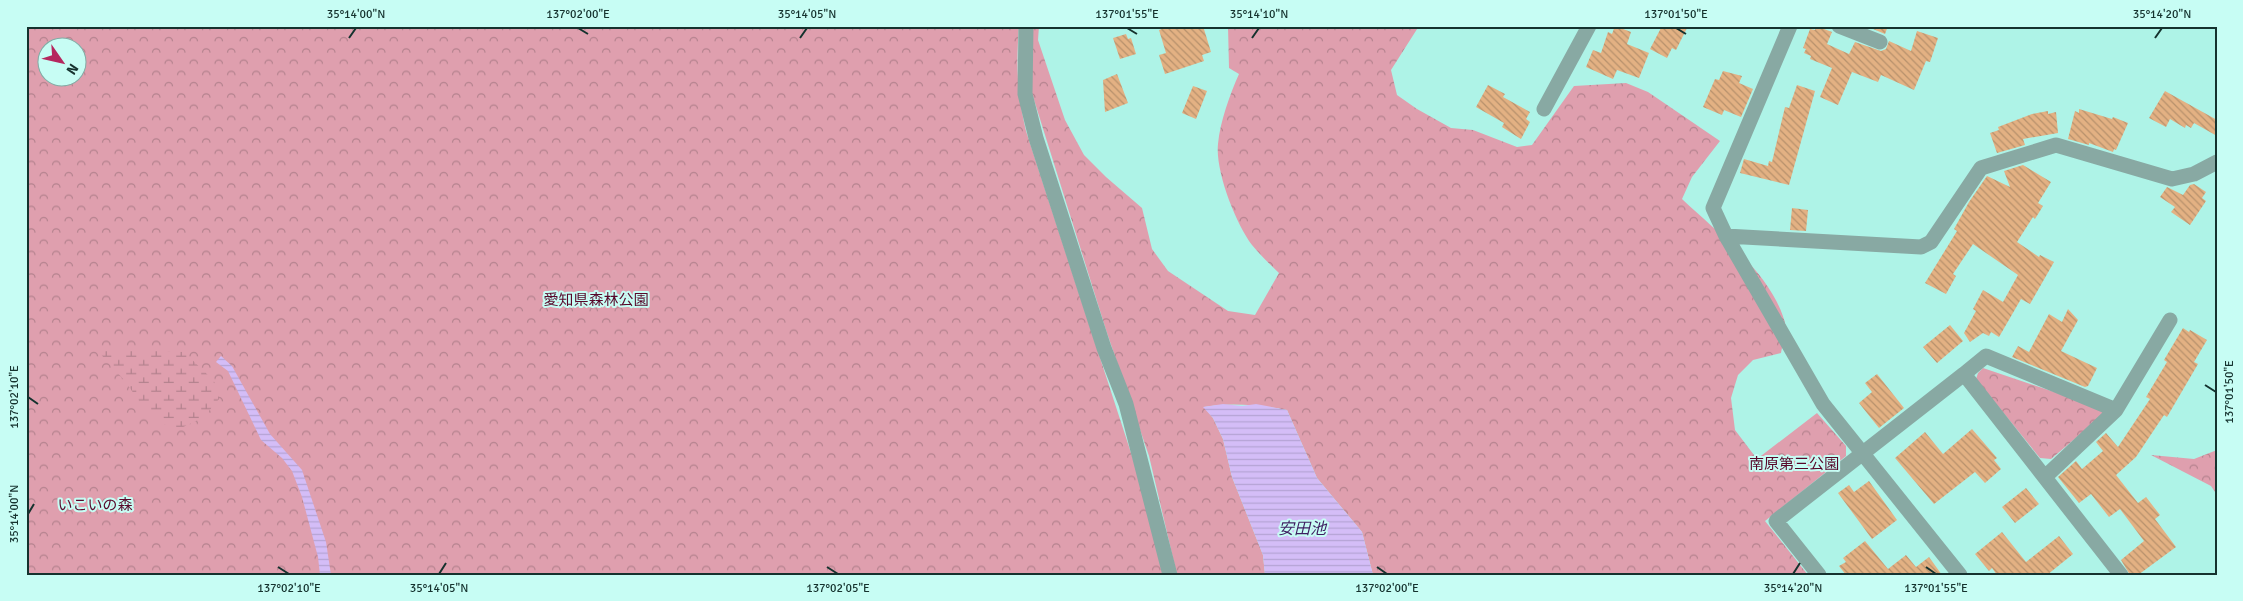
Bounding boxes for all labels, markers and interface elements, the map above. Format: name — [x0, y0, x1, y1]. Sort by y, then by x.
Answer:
text: 35°14'00"N — [327, 7, 385, 22]
text: 137°02'00"E — [546, 7, 610, 22]
text: 35°14'05"N — [778, 7, 836, 22]
text: 137°01'55"E — [1095, 7, 1159, 22]
text: 35°14'10"N — [1230, 7, 1288, 22]
text: 137°01'50"E — [1644, 7, 1708, 22]
text: 35°14'20"N — [2133, 7, 2191, 22]
north arrow — [38, 38, 88, 88]
text: N — [63, 60, 82, 78]
park label: 愛知県森林公園 — [543, 291, 649, 309]
text: 137°01'50"E — [2222, 360, 2237, 424]
text: 137°02'10"E — [7, 365, 22, 429]
park label: 南原第三公園 — [1749, 455, 1839, 473]
text: 35°14'00"N — [7, 485, 22, 543]
park label: いこいの森 — [57, 496, 133, 514]
water label: 安田池 — [1278, 519, 1328, 539]
text: 137°02'10"E — [257, 581, 321, 596]
text: 35°14'05"N — [410, 581, 468, 596]
text: 137°02'05"E — [806, 581, 870, 596]
text: 137°02'00"E — [1355, 581, 1419, 596]
text: 35°14'20"N — [1764, 581, 1822, 596]
text: 137°01'55"E — [1904, 581, 1968, 596]

